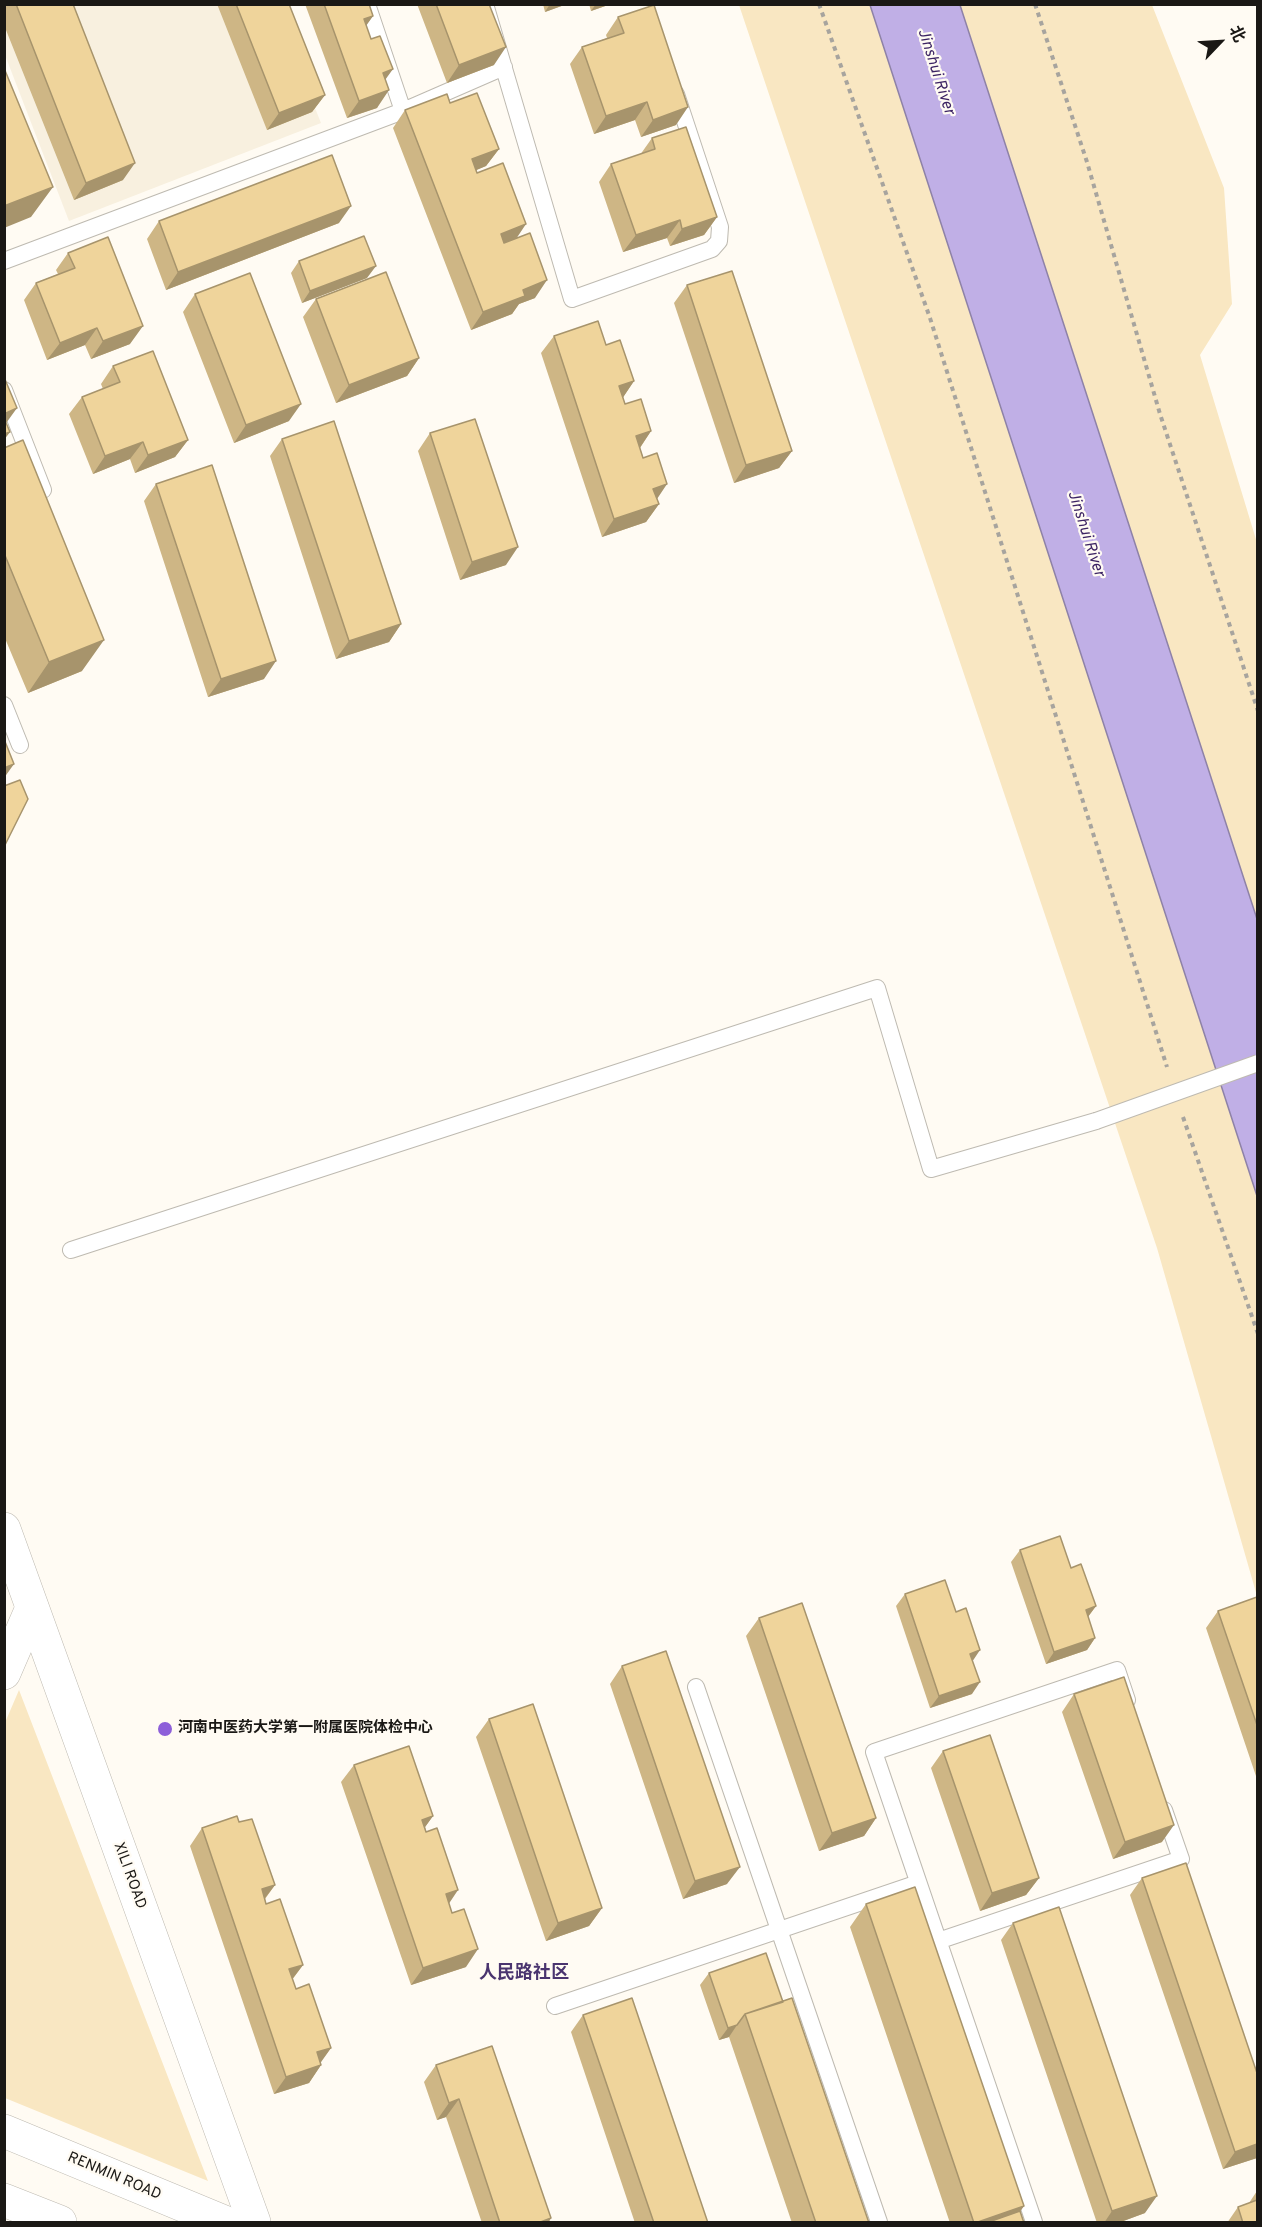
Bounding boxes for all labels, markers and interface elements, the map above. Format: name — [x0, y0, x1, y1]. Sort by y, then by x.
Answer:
north arrow — [1190, 12, 1250, 72]
text: 北 — [1224, 23, 1249, 46]
water label: Jinshui River — [912, 26, 958, 118]
water label: Jinshui River — [1062, 488, 1108, 580]
marker: 河南中医药大学第一附属医院体检中心 — [156, 1720, 174, 1738]
place label: 河南中医药大学第一附属医院体检中心 — [178, 1720, 433, 1738]
street label: XILI ROAD — [109, 1840, 149, 1912]
district label: 人民路社区 — [479, 1963, 569, 1985]
street label: RENMIN ROAD — [64, 2149, 164, 2205]

